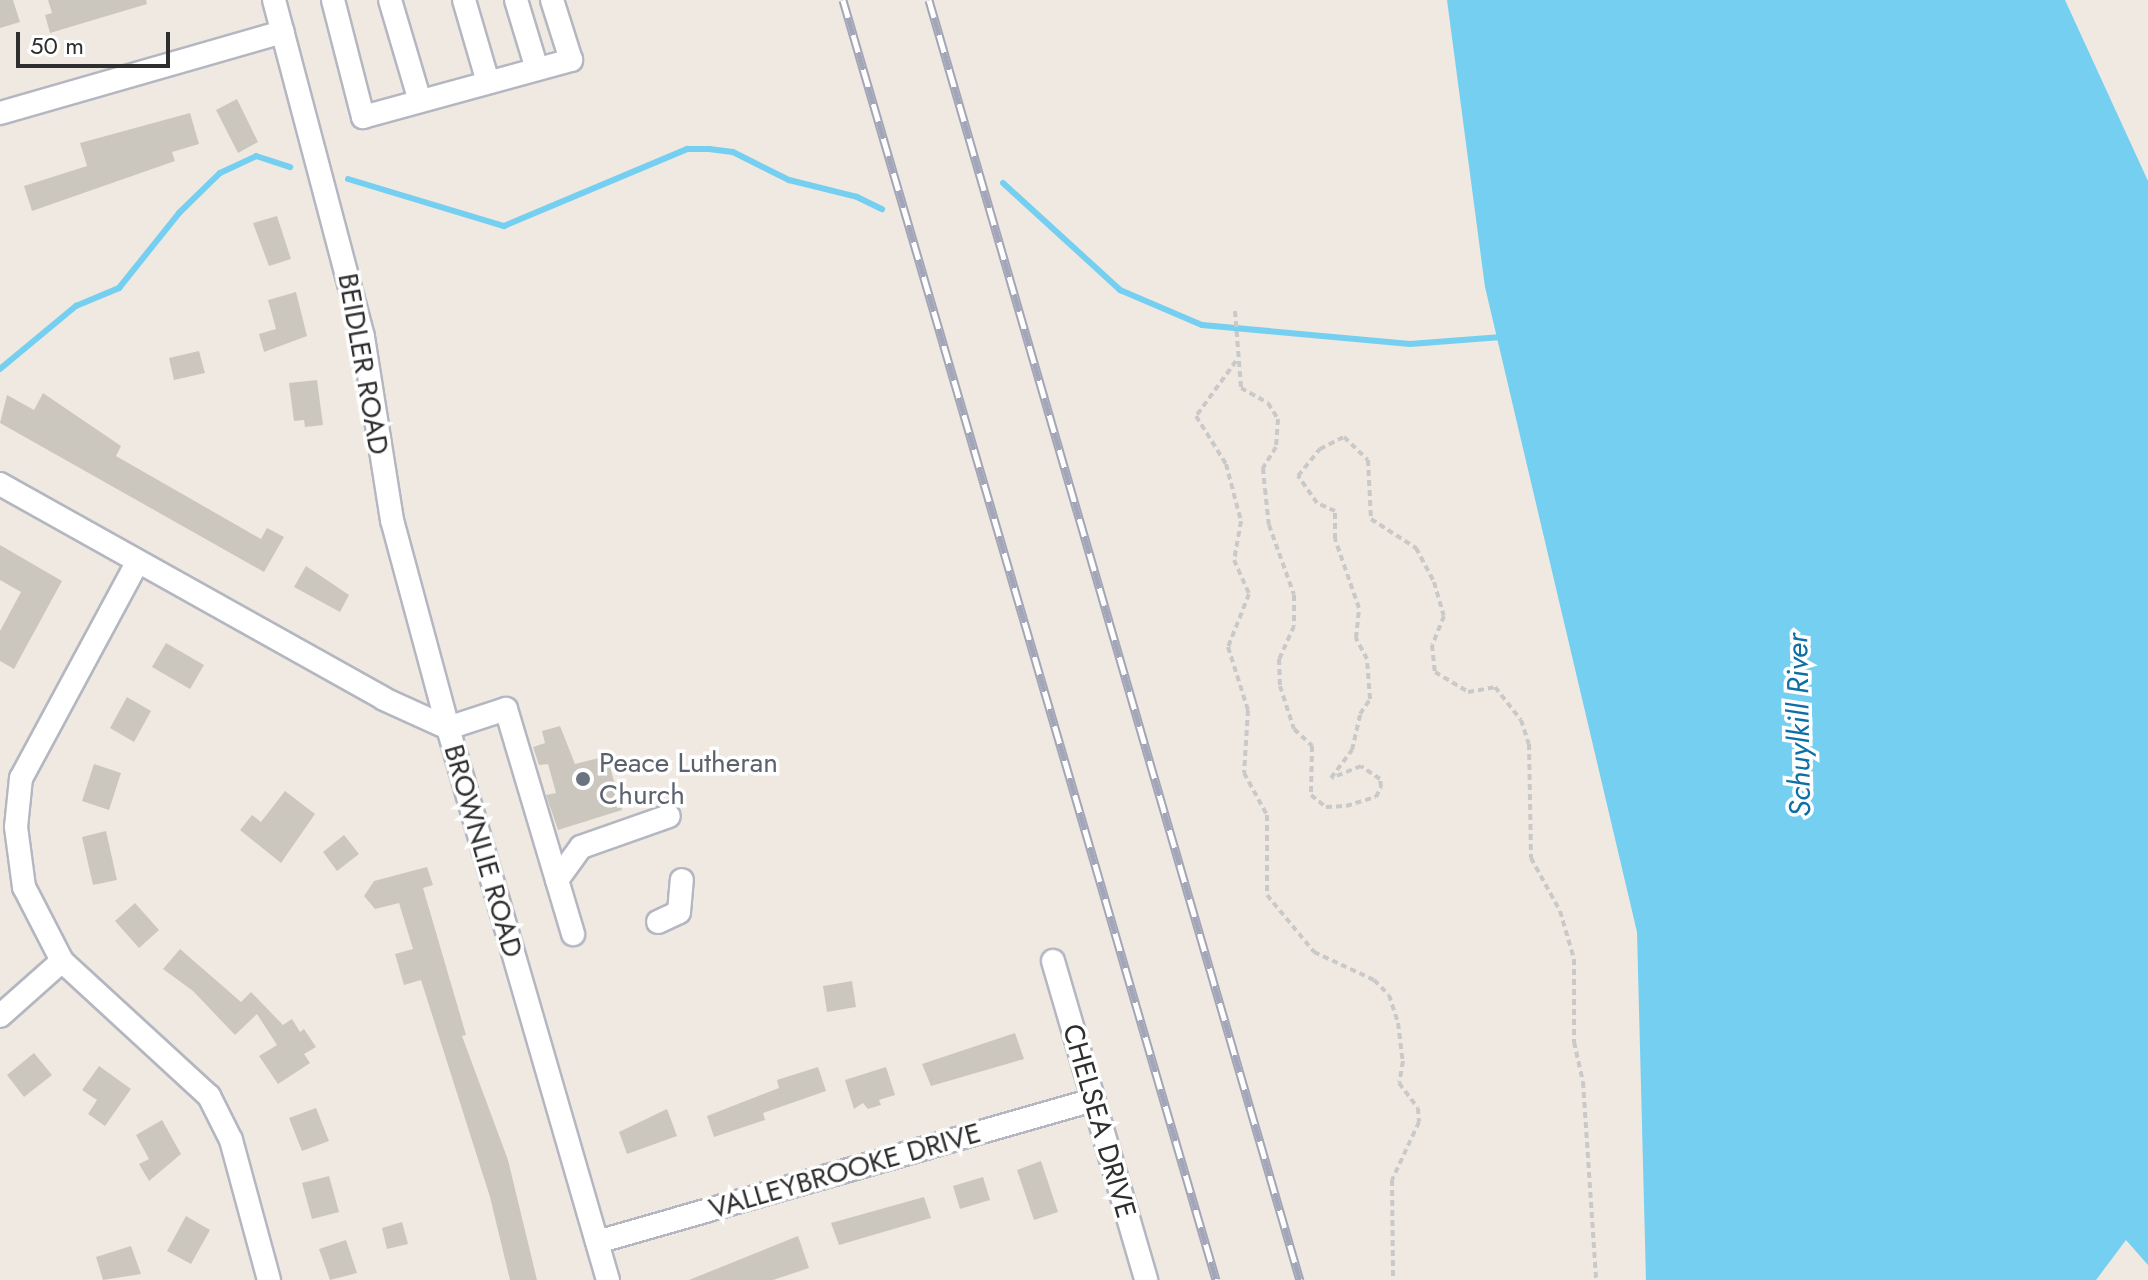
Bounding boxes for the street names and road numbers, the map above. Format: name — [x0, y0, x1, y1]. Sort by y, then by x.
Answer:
street label: BEIDLER ROAD — [331, 271, 395, 457]
street label: BROWNLIE ROAD — [437, 741, 529, 961]
street label: CHELSEA DRIVE — [1055, 1020, 1143, 1222]
street label: VALLEYBROOKE DRIVE — [705, 1116, 985, 1226]

